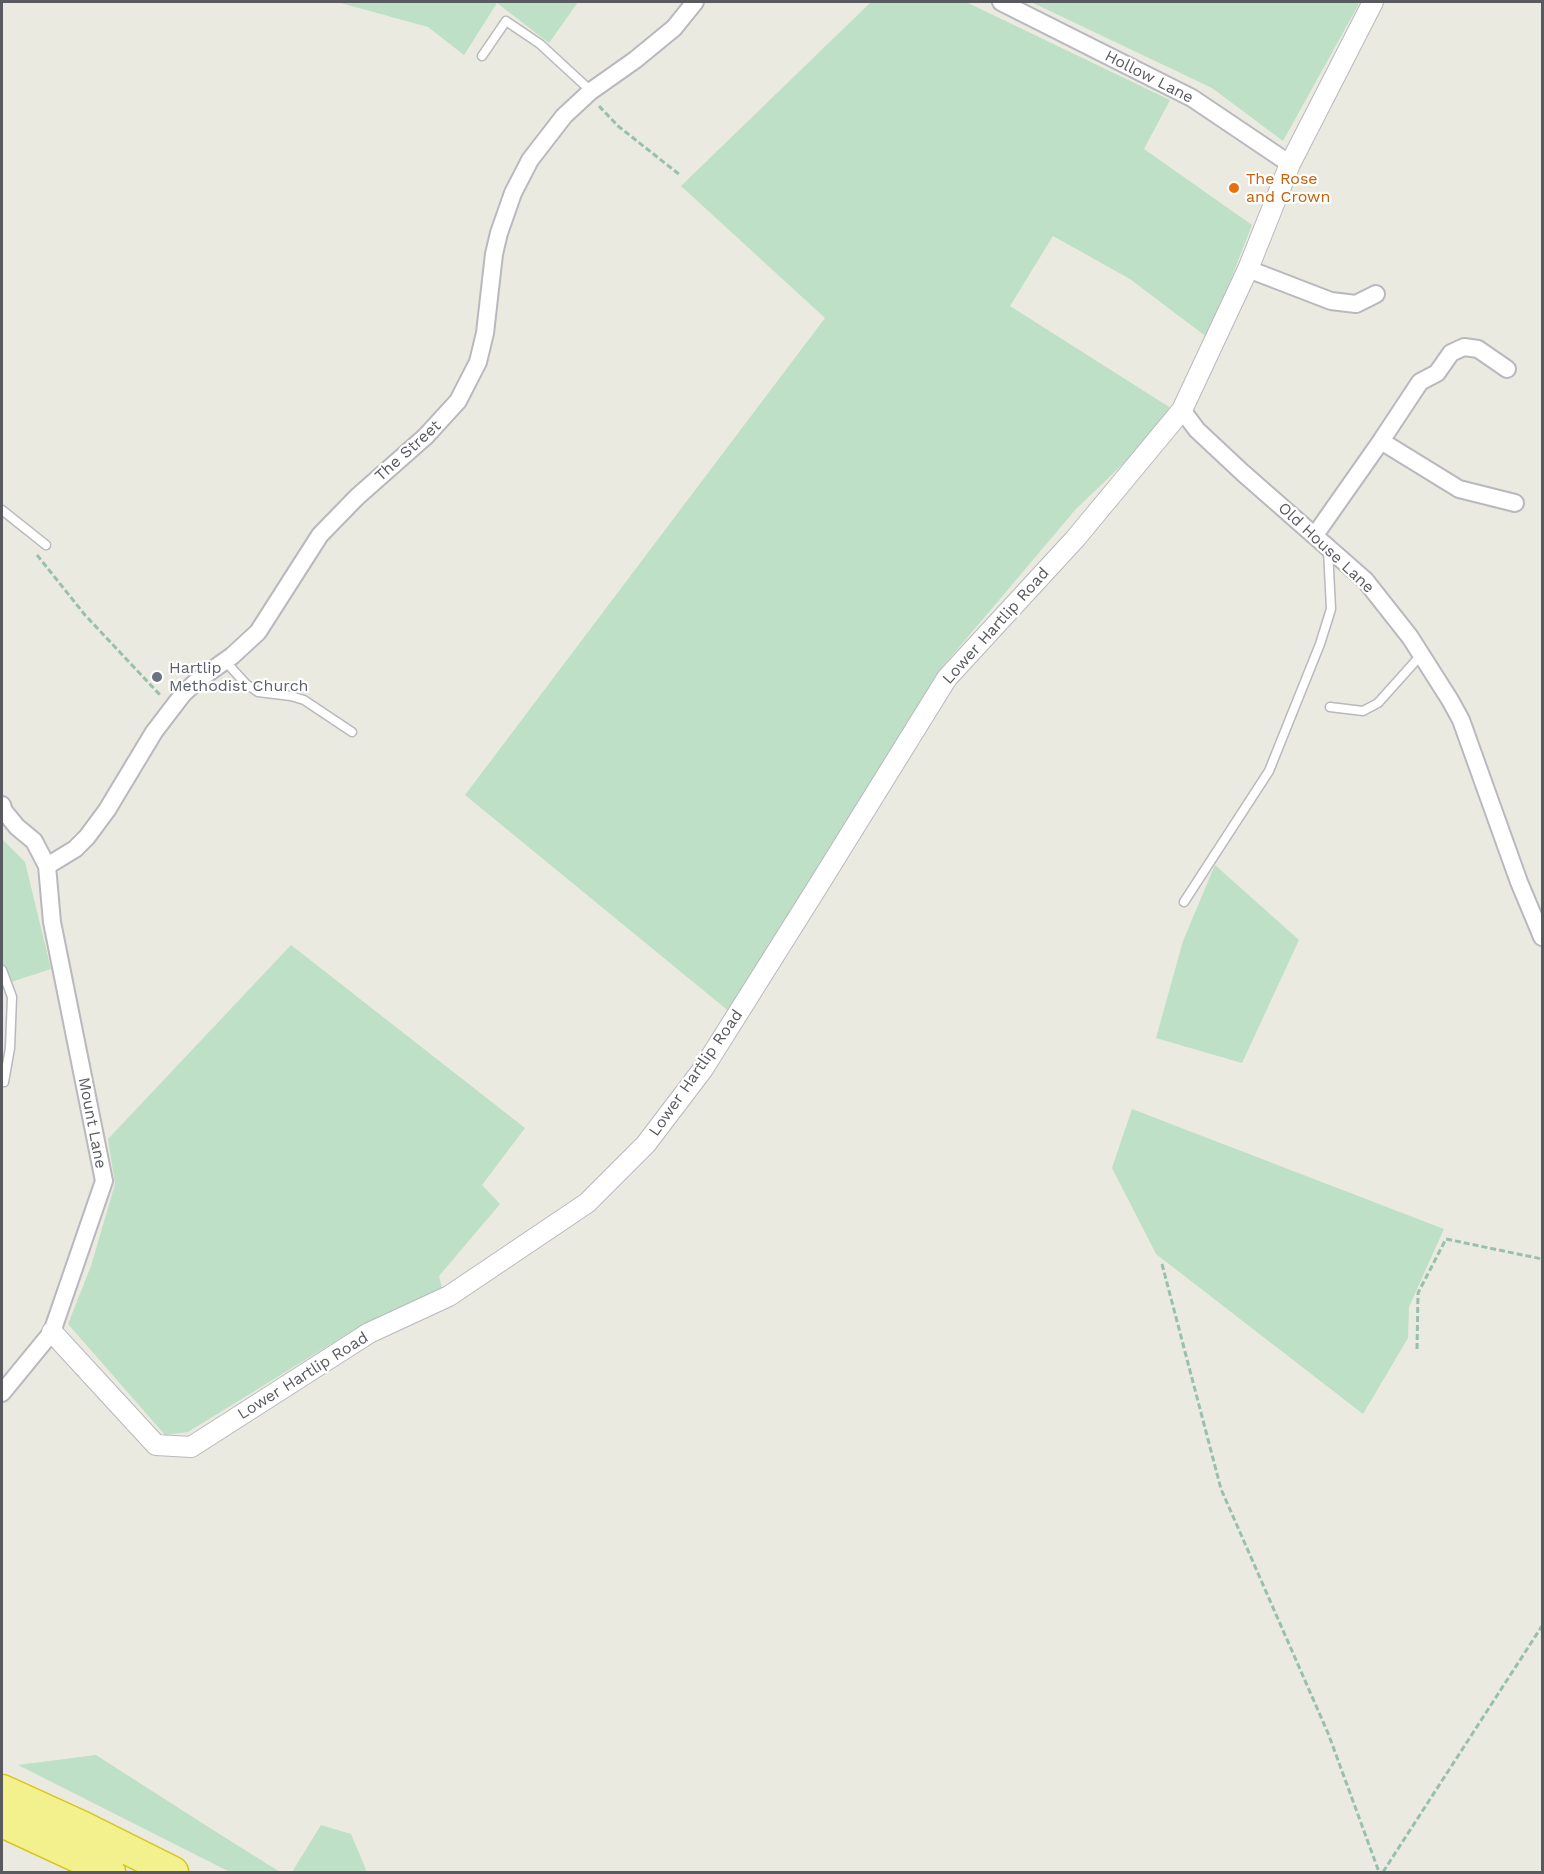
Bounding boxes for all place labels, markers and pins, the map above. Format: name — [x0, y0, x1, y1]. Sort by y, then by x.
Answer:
place label: The Rose and Crown — [1246, 169, 1330, 207]
marker: The Rose and Crown — [1227, 181, 1241, 195]
place label: Hartlip Methodist Church — [169, 658, 309, 696]
marker: Hartlip Methodist Church — [150, 670, 164, 684]

